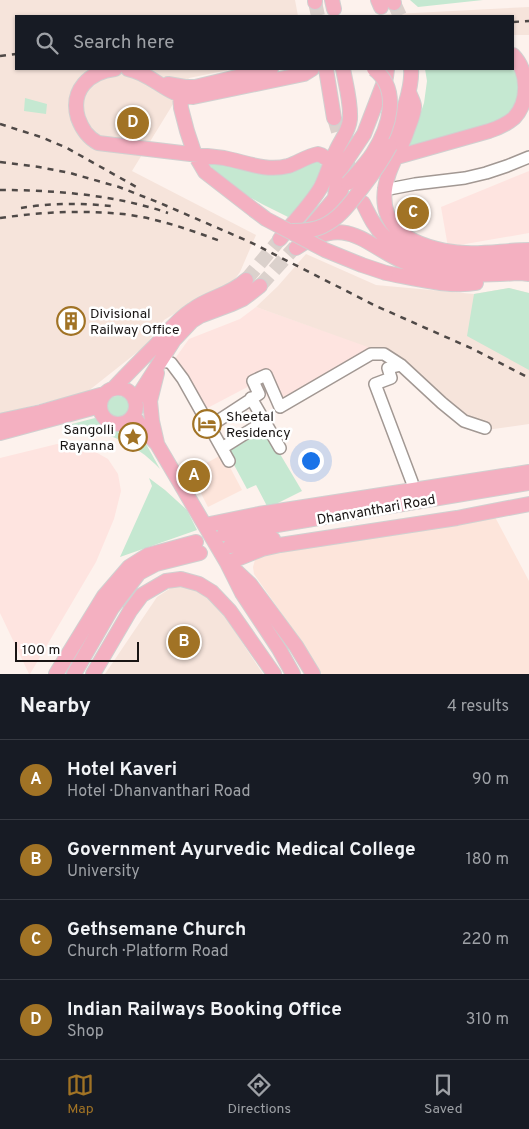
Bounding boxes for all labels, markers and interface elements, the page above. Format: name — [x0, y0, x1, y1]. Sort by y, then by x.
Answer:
search box — [15, 15, 514, 70]
icon: search — [33, 29, 61, 57]
text: Search here — [73, 31, 175, 55]
pin: D — [117, 104, 149, 142]
pin: C — [397, 194, 429, 232]
building icon: Divisional Railway Office — [56, 306, 86, 336]
place label: Divisional Railway Office — [90, 306, 180, 339]
hotel icon: Sheetal Residency — [192, 409, 222, 439]
place label: Sheetal Residency — [226, 409, 291, 442]
place label: Sangolli Rayanna — [59, 422, 114, 455]
place icon: Sangolli Rayanna — [118, 422, 148, 452]
your location — [298, 448, 324, 474]
pin: A — [178, 457, 210, 495]
street label: Dhanvanthari Road — [316, 492, 437, 529]
pin: B — [168, 623, 200, 661]
scale bar — [15, 639, 139, 662]
text: 100 m — [22, 642, 60, 659]
text: Nearby — [20, 693, 91, 720]
text: 4 results — [447, 697, 509, 717]
text: Hotel Kaveri — [67, 758, 177, 782]
text: A — [30, 770, 42, 790]
text: 90 m — [472, 770, 509, 790]
text: Hotel · Dhanvanthari Road — [67, 782, 251, 802]
text: Government Ayurvedic Medical College — [67, 838, 416, 862]
text: B — [30, 850, 42, 870]
text: 180 m — [466, 850, 509, 870]
text: University — [67, 862, 140, 882]
text: Gethsemane Church — [67, 918, 246, 942]
text: C — [31, 930, 41, 950]
text: 220 m — [462, 930, 509, 950]
text: Church · Platform Road — [67, 942, 228, 962]
text: Indian Railways Booking Office — [67, 998, 342, 1022]
text: D — [30, 1010, 42, 1030]
text: 310 m — [466, 1010, 509, 1030]
text: Shop — [67, 1022, 104, 1042]
tab: Map — [66, 1071, 94, 1118]
tab: Directions — [227, 1071, 291, 1118]
tab: Saved — [424, 1071, 463, 1118]

